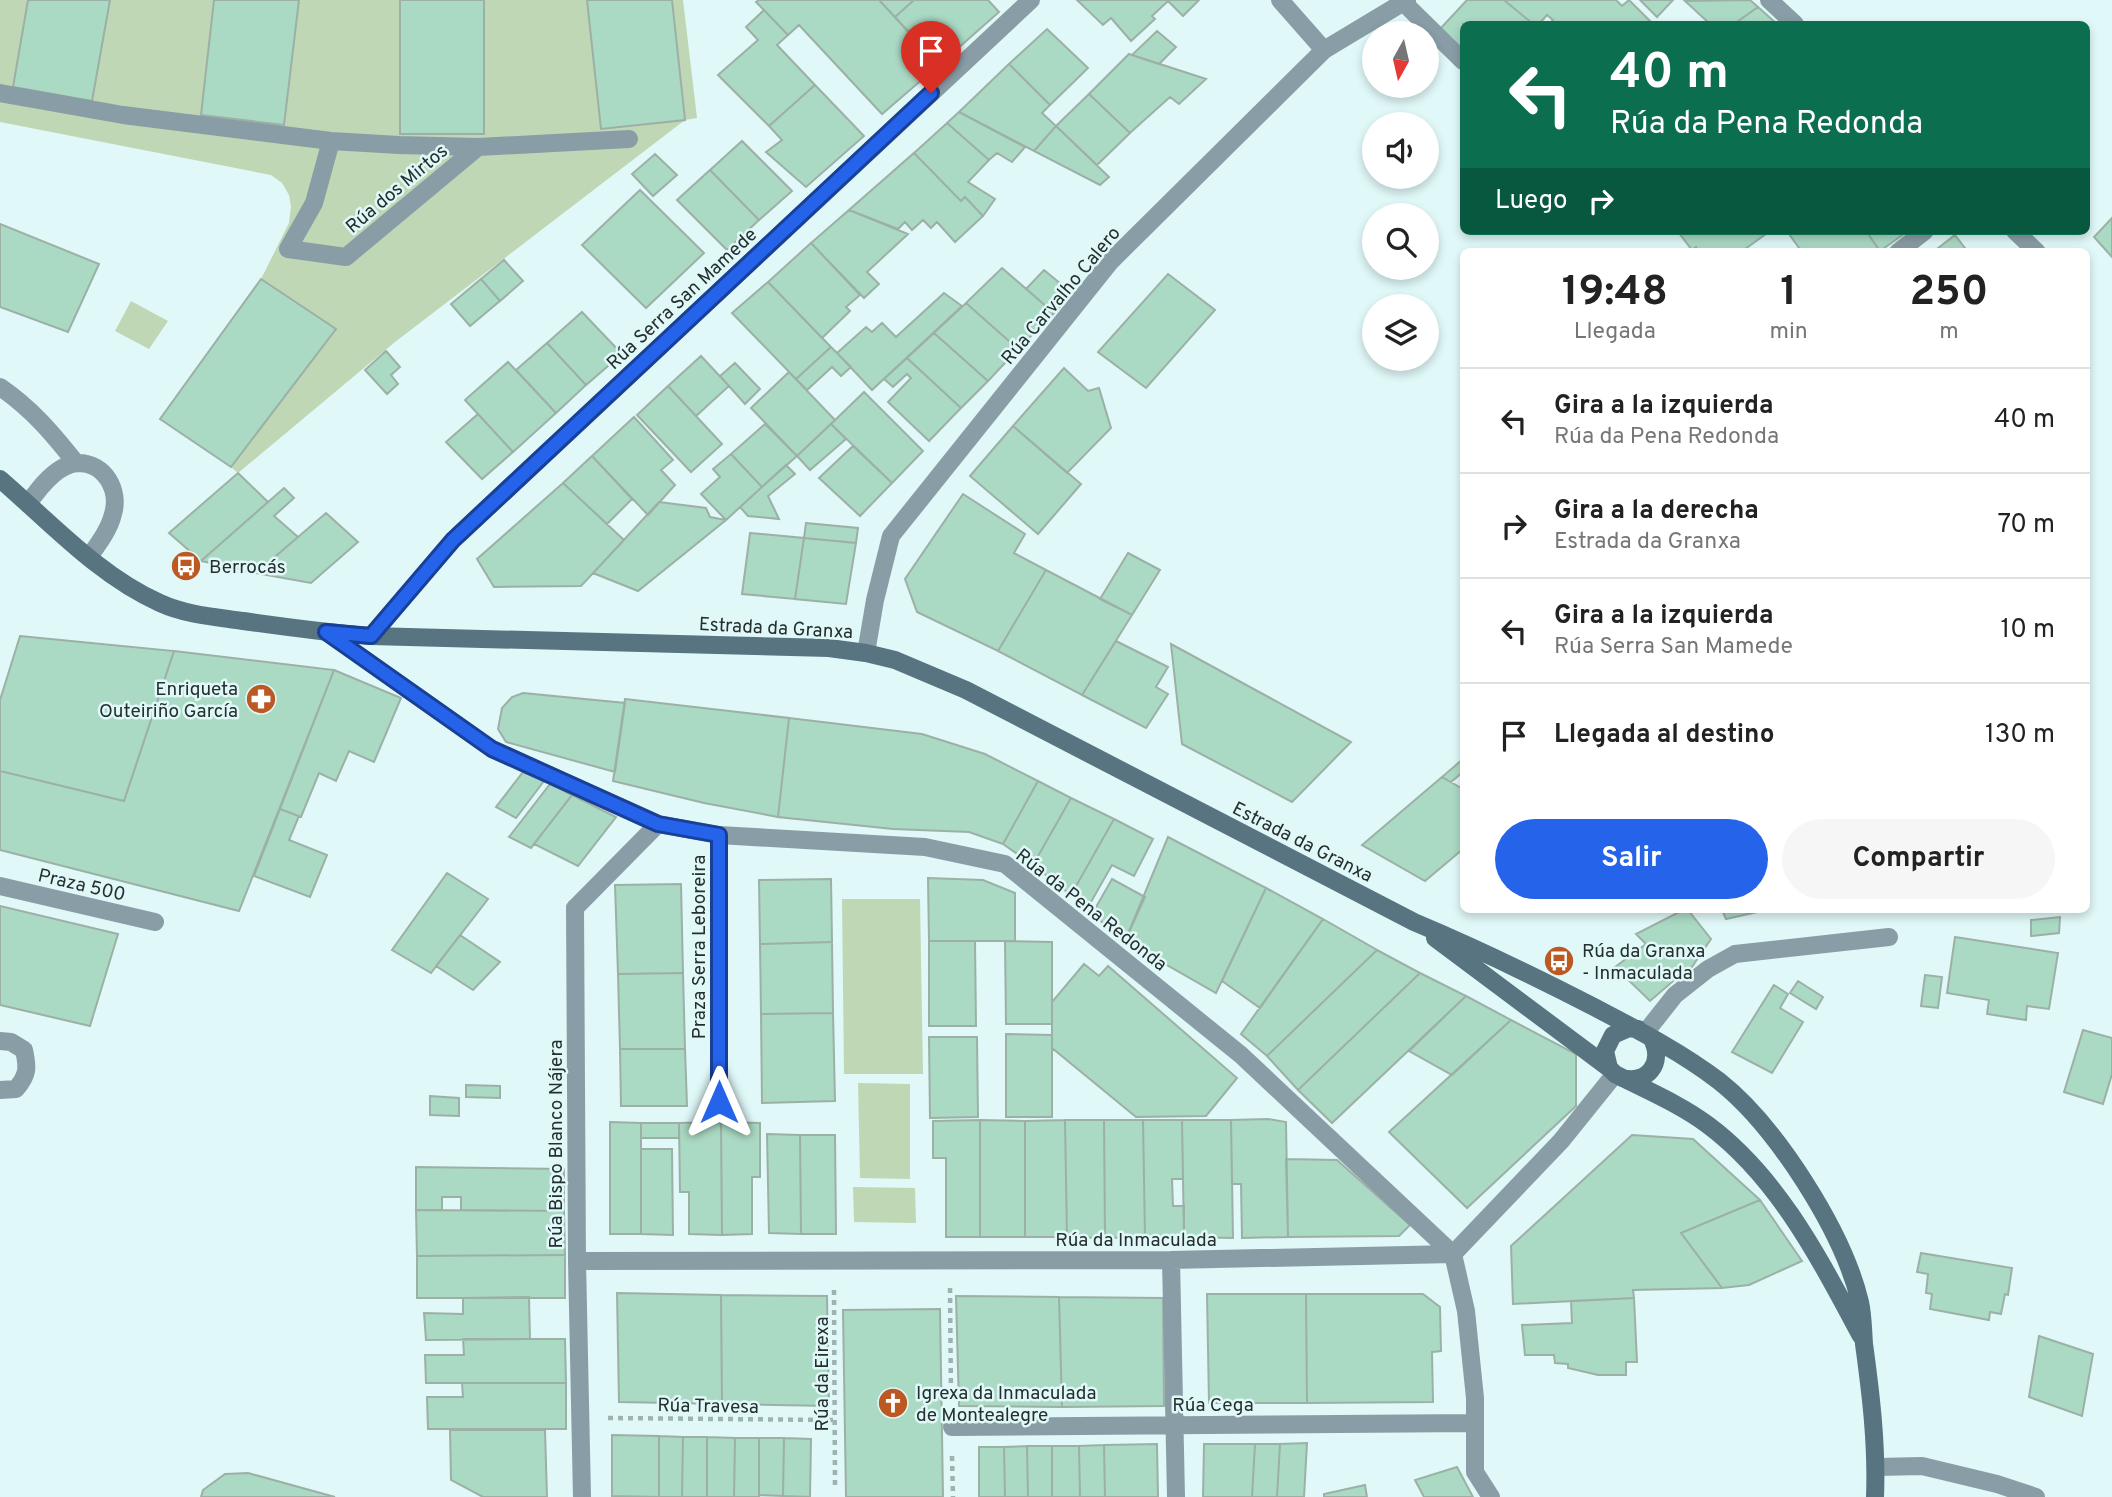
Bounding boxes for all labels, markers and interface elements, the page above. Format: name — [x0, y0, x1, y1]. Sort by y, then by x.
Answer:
pin — [901, 21, 961, 93]
north arrow — [1362, 21, 1438, 98]
map controls — [1362, 21, 1439, 371]
icon: arrive — [912, 32, 950, 70]
text: 40 m — [1610, 44, 1729, 106]
icon: left — [1495, 49, 1586, 140]
text: Rúa da Pena Redonda — [1610, 105, 1923, 145]
button: sound — [1362, 112, 1439, 189]
street label: Rúa dos Mirtos — [341, 140, 453, 239]
icon: right — [1582, 182, 1620, 220]
text: Luego — [1495, 185, 1568, 218]
button: search — [1362, 203, 1439, 280]
street label: Rúa Carvalho Calero — [997, 222, 1126, 370]
street label: Rúa Serra San Mamede — [602, 223, 763, 376]
text: 19:48 — [1562, 267, 1668, 320]
text: 1 — [1780, 267, 1797, 320]
text: 250 — [1909, 267, 1988, 320]
button: layers — [1362, 294, 1439, 371]
text: Llegada — [1574, 318, 1656, 347]
text: min — [1770, 318, 1808, 347]
text: m — [1939, 318, 1959, 347]
text: Gira a la izquierda — [1554, 390, 1773, 423]
icon: left — [1495, 402, 1533, 440]
text: 40 m — [1994, 404, 2055, 437]
text: Rúa da Pena Redonda — [1554, 423, 1779, 452]
text: Gira a la derecha — [1554, 495, 1759, 528]
icon: right — [1495, 507, 1533, 545]
text: 70 m — [1997, 509, 2055, 542]
text: Estrada da Granxa — [1554, 528, 1741, 557]
bus stop icon: Berrocás — [169, 549, 203, 583]
place label: Berrocás — [209, 556, 286, 580]
text: Gira a la izquierda — [1554, 600, 1773, 633]
icon: left — [1495, 612, 1533, 650]
street label: Estrada da Granxa — [698, 613, 854, 645]
text: 10 m — [2000, 614, 2055, 647]
text: Rúa Serra San Mamede — [1554, 633, 1793, 662]
place label: Enriqueta Outeiriño García — [99, 678, 238, 724]
pharmacy icon: Enriqueta Outeiriño García — [244, 682, 278, 716]
icon: arrive — [1495, 717, 1533, 755]
text: Llegada al destino — [1554, 719, 1774, 752]
text: 130 m — [1985, 719, 2055, 752]
street label: Estrada da Granxa — [1228, 797, 1376, 889]
button: Salir — [1495, 819, 1768, 899]
button: Compartir — [1782, 819, 2055, 899]
street label: Rúa da Pena Redonda — [1010, 844, 1171, 977]
street label: Praza Serra Leboreira — [688, 855, 712, 1039]
street label: Praza 500 — [35, 864, 128, 908]
place label: Rúa da Granxa - Inmaculada — [1582, 940, 1705, 986]
bus stop icon: Rúa da Granxa - Inmaculada — [1542, 944, 1576, 978]
street label: Rúa Bispo Blanco Nájera — [545, 1040, 569, 1248]
position arrow — [682, 1065, 756, 1139]
street label: Rúa da Inmaculada — [1055, 1229, 1217, 1253]
street label: Rúa da Eirexa — [811, 1317, 835, 1431]
place label: Igrexa da Inmaculada de Montealegre — [916, 1382, 1096, 1428]
church icon: Igrexa da Inmaculada de Montealegre — [876, 1386, 910, 1420]
street label: Rúa Travesa — [657, 1394, 759, 1420]
street label: Rúa Cega — [1172, 1394, 1254, 1418]

